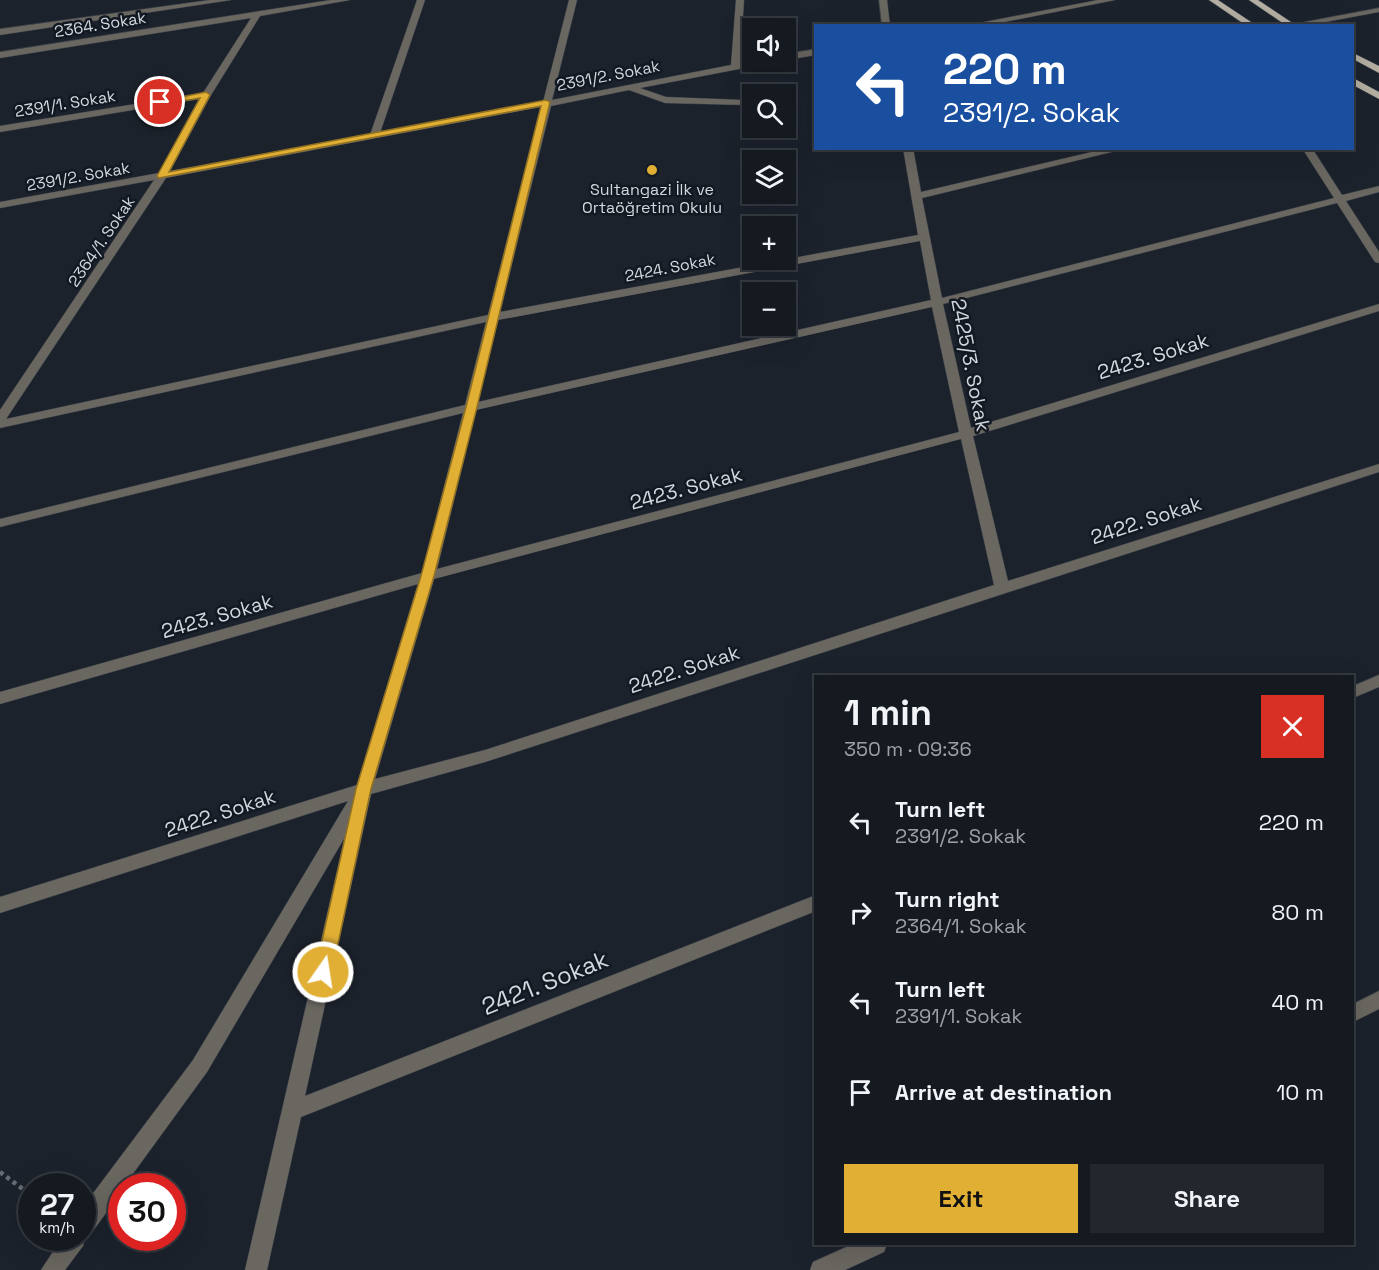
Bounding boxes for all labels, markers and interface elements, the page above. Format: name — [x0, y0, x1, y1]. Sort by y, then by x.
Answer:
street label: 2364. Sokak — [53, 7, 148, 42]
map controls — [742, 18, 796, 336]
button: sound — [742, 18, 796, 72]
text: 220 m — [943, 43, 1067, 96]
icon: left — [844, 48, 922, 126]
street label: 2391/2. Sokak — [555, 55, 662, 96]
pin — [134, 76, 185, 127]
button: search — [742, 84, 796, 138]
street label: 2391/1. Sokak — [13, 85, 117, 122]
icon: arrive — [143, 85, 176, 118]
text: 2391/2. Sokak — [943, 95, 1120, 130]
button: layers — [742, 150, 796, 204]
street label: 2391/2. Sokak — [25, 157, 132, 196]
marker: Sultangazi İlk ve Ortaöğretim Okulu — [645, 163, 659, 177]
place label: Sultangazi İlk ve Ortaöğretim Okulu — [582, 179, 722, 218]
street label: 2364/1. Sokak — [63, 191, 140, 291]
button: + — [742, 216, 796, 270]
street label: 2424. Sokak — [623, 248, 718, 287]
button: − — [742, 282, 796, 336]
street label: 2425/3. Sokak — [945, 297, 997, 434]
street label: 2423. Sokak — [1094, 327, 1212, 385]
street label: 2423. Sokak — [627, 461, 745, 515]
street label: 2422. Sokak — [1087, 490, 1205, 550]
street label: 2423. Sokak — [158, 588, 276, 644]
street label: 2422. Sokak — [625, 639, 743, 699]
text: 1 min — [844, 690, 932, 736]
button: close — [1261, 695, 1324, 758]
text: 350 m · 09:36 — [844, 736, 972, 762]
street label: 2422. Sokak — [161, 783, 279, 843]
text: Turn left — [895, 795, 985, 823]
icon: left — [844, 806, 877, 839]
text: 220 m — [1259, 808, 1324, 836]
text: 2391/2. Sokak — [895, 823, 1026, 849]
text: Turn right — [895, 885, 1000, 913]
icon: right — [844, 896, 877, 929]
text: 80 m — [1272, 898, 1324, 926]
text: 2364/1. Sokak — [895, 913, 1027, 939]
position arrow — [291, 940, 355, 1004]
street label: 2421. Sokak — [477, 943, 613, 1022]
text: Turn left — [895, 975, 985, 1003]
icon: left — [844, 986, 877, 1019]
text: 40 m — [1272, 988, 1324, 1016]
text: 2391/1. Sokak — [895, 1003, 1022, 1029]
icon: arrive — [844, 1076, 877, 1109]
text: Arrive at destination — [895, 1078, 1112, 1106]
text: 10 m — [1276, 1078, 1324, 1106]
button: Exit — [844, 1164, 1078, 1233]
button: Share — [1090, 1164, 1324, 1233]
speed limit sign: 30 — [108, 1173, 186, 1251]
text: 27 — [40, 1185, 74, 1224]
text: km/h — [39, 1218, 75, 1237]

